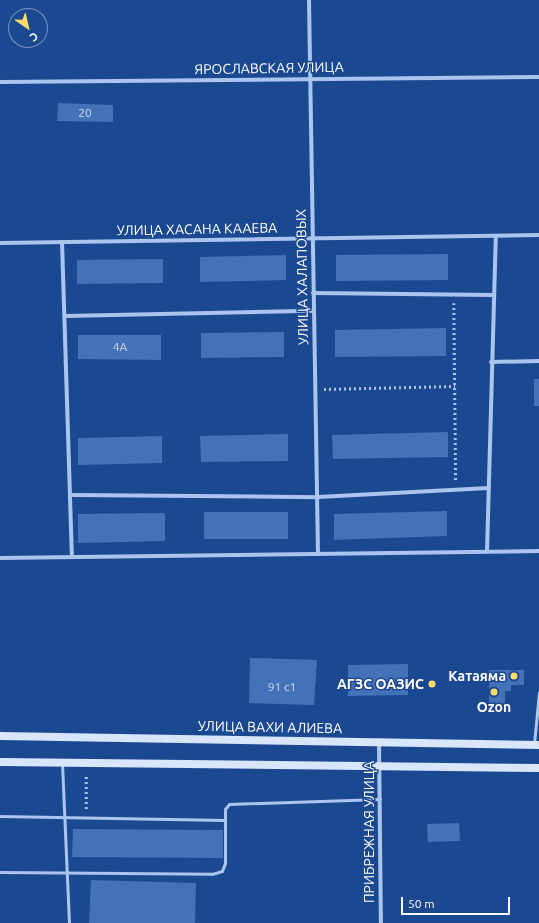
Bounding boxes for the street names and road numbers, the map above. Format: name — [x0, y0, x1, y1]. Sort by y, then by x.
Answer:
street label: ЯРОСЛАВСКАЯ УЛИЦА — [194, 58, 344, 78]
street label: УЛИЦА ХАЛАПОВЫХ — [292, 209, 312, 345]
street label: УЛИЦА ХАСАНА КААЕВА — [116, 219, 278, 239]
street label: УЛИЦА ВАХИ АЛИЕВА — [198, 717, 342, 737]
street label: ПРИБРЕЖНАЯ УЛИЦА — [361, 761, 377, 903]

